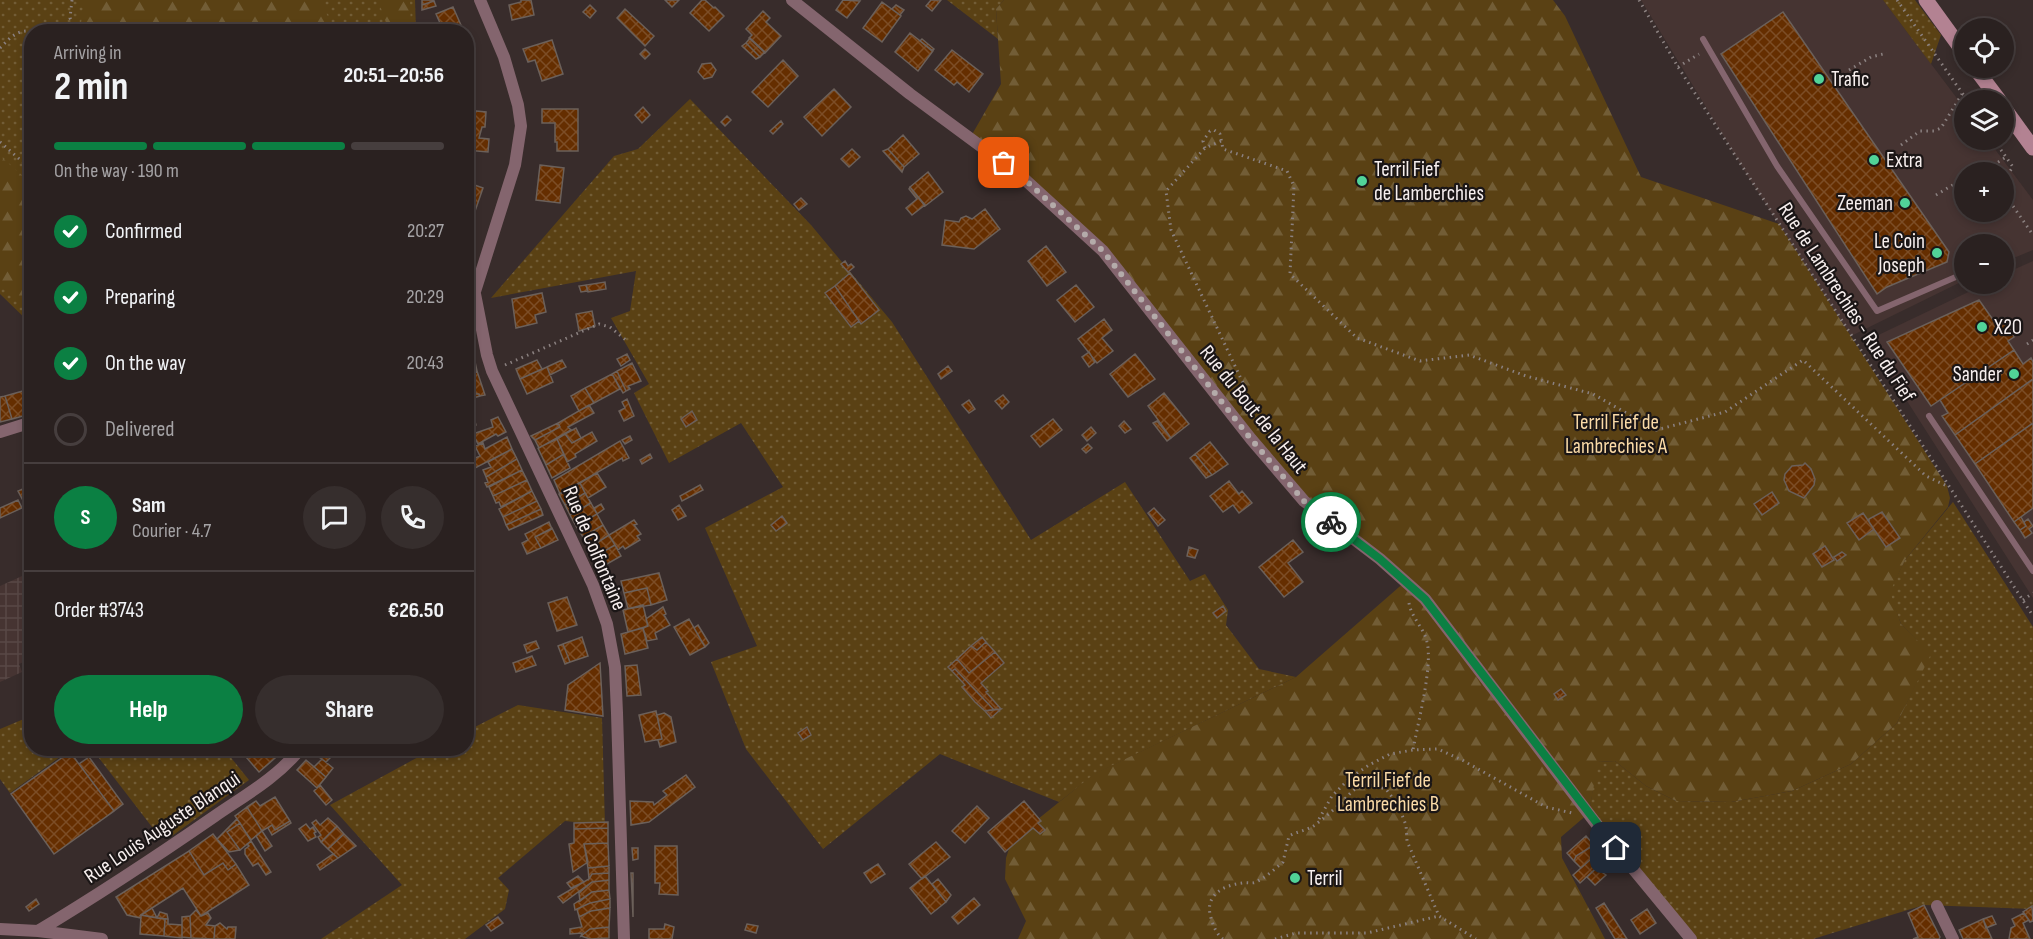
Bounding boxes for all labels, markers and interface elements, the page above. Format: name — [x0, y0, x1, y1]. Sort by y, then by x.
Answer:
map controls — [1954, 18, 2014, 294]
button: locate — [1954, 18, 2014, 78]
text: Arriving in — [54, 41, 122, 65]
text: 20:51–20:56 — [343, 62, 444, 89]
text: 2 min — [54, 64, 128, 111]
place label: Trafic — [1831, 67, 1869, 92]
marker: Trafic — [1812, 72, 1826, 86]
button: layers — [1954, 90, 2014, 150]
pin — [978, 137, 1029, 188]
icon: bag — [987, 146, 1020, 179]
place label: Extra — [1886, 148, 1923, 173]
marker: Extra — [1867, 153, 1881, 167]
place label: Terril Fief de Lamberchies — [1374, 157, 1484, 206]
text: On the way · 190 m — [54, 159, 179, 183]
button: + — [1954, 162, 2014, 222]
marker: Terril Fief de Lamberchies — [1355, 174, 1369, 188]
place label: Zeeman — [1837, 191, 1893, 216]
marker: Zeeman — [1898, 196, 1912, 210]
street label: Rue de Lambrechies - Rue du Fief — [1773, 198, 1921, 407]
icon: check — [54, 215, 87, 248]
text: Confirmed — [105, 218, 182, 245]
text: 20:27 — [407, 219, 444, 243]
place label: Le Coin Joseph — [1874, 229, 1925, 278]
button: − — [1954, 234, 2014, 294]
marker: Le Coin Joseph — [1930, 246, 1944, 260]
icon: check — [54, 281, 87, 314]
text: Preparing — [105, 284, 175, 311]
text: 20:29 — [406, 285, 444, 309]
place label: X2O — [1993, 315, 2022, 340]
marker: X2O — [1975, 320, 1989, 334]
street label: Rue du Bout de la Haut — [1194, 340, 1313, 478]
icon: check — [54, 347, 87, 380]
text: On the way — [105, 350, 186, 377]
text: 20:43 — [406, 351, 444, 375]
place label: Sander — [1953, 362, 2002, 387]
marker: Sander — [2007, 367, 2021, 381]
park label: Terril Fief de Lambrechies A — [1565, 410, 1668, 459]
text: Delivered — [105, 416, 174, 443]
street label: Rue de Colfontaine — [557, 482, 632, 614]
button: chat — [303, 486, 366, 549]
button: phone — [381, 486, 444, 549]
text: Sam — [132, 492, 166, 519]
courier — [1301, 492, 1361, 552]
text: S — [81, 504, 90, 531]
icon: bike — [1315, 506, 1348, 539]
text: Courier · 4.7 — [132, 519, 211, 543]
text: Order #3743 — [54, 597, 144, 624]
text: €26.50 — [388, 597, 444, 624]
button: Help — [54, 675, 243, 744]
button: Share — [255, 675, 444, 744]
street label: Rue Louis Auguste Blanqui — [80, 766, 245, 889]
park label: Terril Fief de Lambrechies B — [1337, 768, 1439, 817]
pin — [1590, 822, 1641, 873]
icon: home — [1599, 831, 1632, 864]
place label: Terril — [1307, 866, 1342, 891]
marker: Terril — [1288, 871, 1302, 885]

